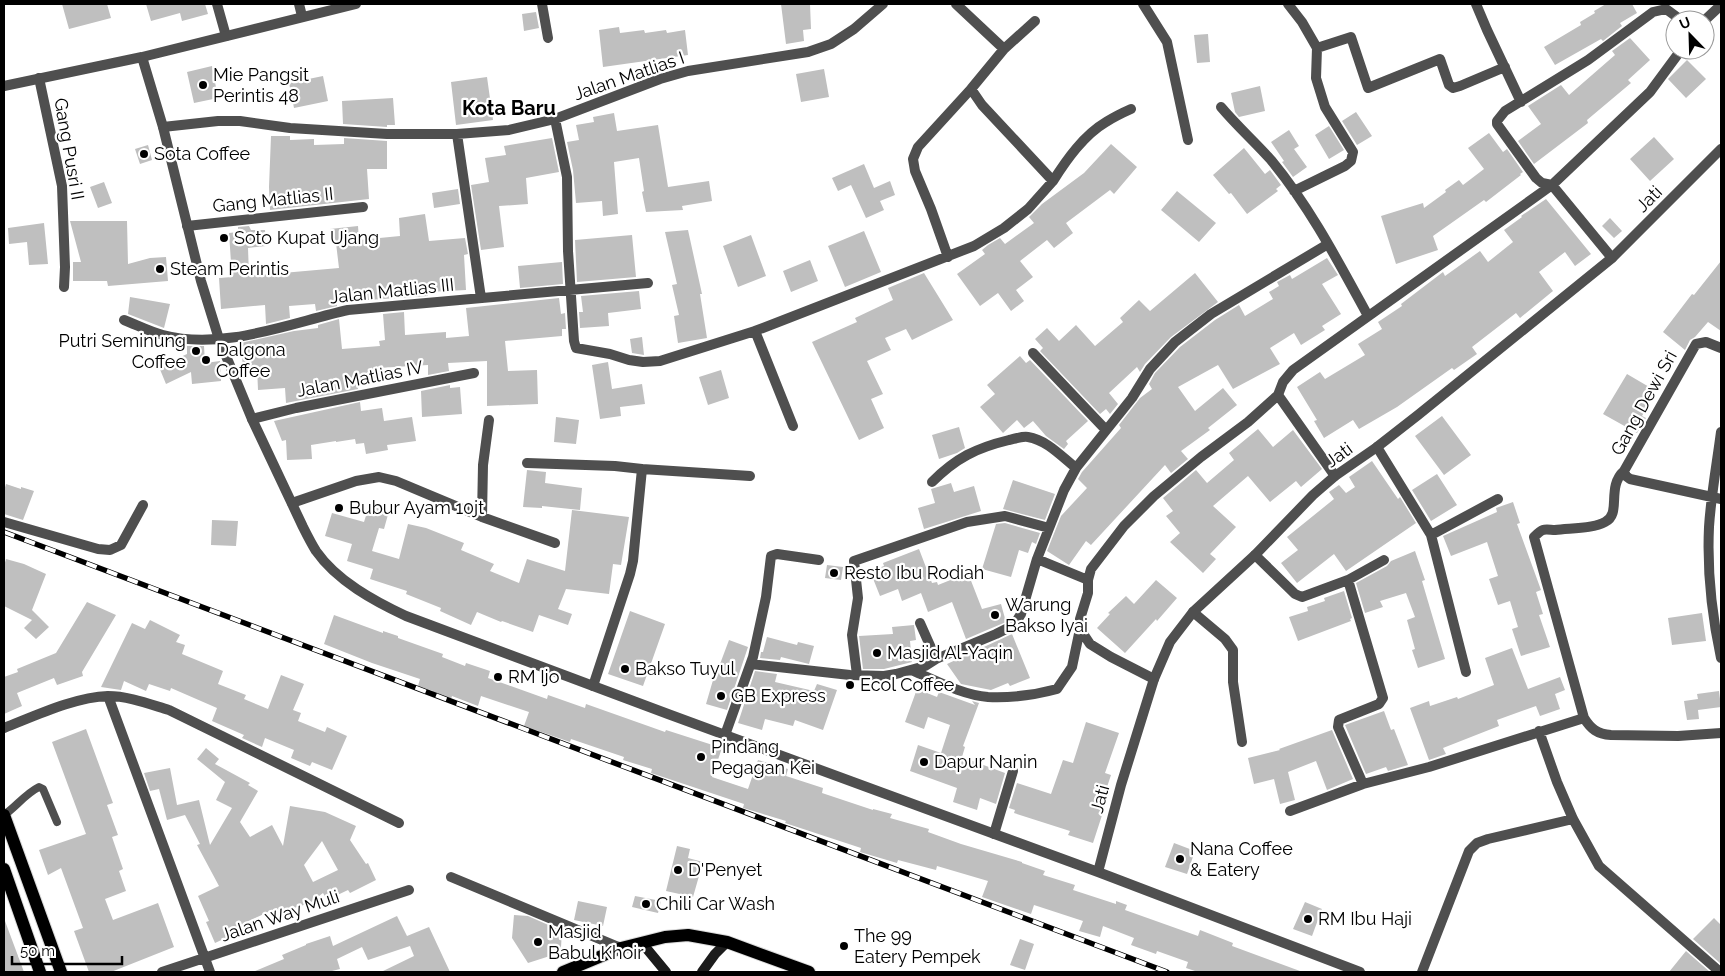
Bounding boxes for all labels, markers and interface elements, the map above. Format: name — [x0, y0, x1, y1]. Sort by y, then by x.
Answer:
north arrow — [1665, 10, 1715, 60]
text: U — [1677, 14, 1693, 32]
street label: Jalan Matlias I — [571, 47, 687, 104]
place label: Mie Pangsit Perintis 48 — [213, 64, 309, 106]
marker: Mie Pangsit Perintis 48 — [197, 79, 209, 91]
street label: Gang Pusri II — [50, 96, 89, 202]
district label: Kota Baru — [462, 96, 556, 120]
place label: Sota Coffee — [154, 143, 251, 164]
marker: Sota Coffee — [138, 148, 150, 160]
street label: Jati — [1631, 181, 1666, 216]
street label: Gang Matlias II — [212, 183, 334, 216]
place label: Soto Kupat Ujang — [234, 227, 379, 248]
marker: Soto Kupat Ujang — [218, 232, 230, 244]
place label: Steam Perintis — [170, 258, 289, 279]
marker: Steam Perintis — [154, 263, 166, 275]
street label: Jalan Matlias III — [329, 274, 455, 307]
place label: Putri Seminung Coffee — [58, 330, 186, 372]
place label: Dalgona Coffee — [216, 339, 286, 381]
marker: Putri Seminung Coffee — [190, 345, 202, 357]
street label: Gang Dewi Sri — [1606, 347, 1681, 459]
marker: Dalgona Coffee — [200, 354, 212, 366]
street label: Jalan Matlias IV — [295, 356, 425, 401]
street label: Jati — [1321, 438, 1356, 471]
place label: Bubur Ayam 10jt — [349, 497, 484, 518]
marker: Bubur Ayam 10jt — [333, 502, 345, 514]
place label: Resto Ibu Rodiah — [844, 562, 984, 583]
marker: Resto Ibu Rodiah — [828, 567, 840, 579]
place label: Warung Bakso Iyai — [1005, 594, 1088, 636]
marker: Warung Bakso Iyai — [989, 609, 1001, 621]
place label: Masjid Al-Yaqin — [887, 642, 1013, 663]
marker: Masjid Al-Yaqin — [871, 647, 883, 659]
place label: Bakso Tuyul — [635, 658, 735, 679]
marker: Bakso Tuyul — [619, 663, 631, 675]
place label: RM Ijo — [508, 666, 560, 687]
marker: RM Ijo — [492, 671, 504, 683]
place label: Ecol Coffee — [860, 674, 955, 695]
marker: Ecol Coffee — [844, 679, 856, 691]
place label: GB Express — [731, 685, 826, 706]
marker: GB Express — [715, 690, 727, 702]
place label: Pindang Pegagan Kei — [711, 736, 815, 778]
marker: Pindang Pegagan Kei — [695, 751, 707, 763]
place label: Dapur Nanin — [934, 751, 1037, 772]
marker: Dapur Nanin — [918, 756, 930, 768]
street label: Jati — [1086, 783, 1113, 815]
place label: Nana Coffee & Eatery — [1190, 838, 1293, 880]
marker: Nana Coffee & Eatery — [1174, 853, 1186, 865]
place label: D'Penyet — [688, 859, 762, 880]
marker: D'Penyet — [672, 864, 684, 876]
street label: Jalan Way Muli — [218, 885, 342, 946]
place label: Chili Car Wash — [656, 893, 775, 914]
marker: Chili Car Wash — [640, 898, 652, 910]
place label: RM Ibu Haji — [1318, 908, 1412, 929]
marker: RM Ibu Haji — [1302, 913, 1314, 925]
place label: Masjid Babul Khoir — [548, 921, 644, 963]
place label: The 99 Eatery Pempek — [854, 925, 981, 967]
scale bar — [12, 934, 122, 966]
marker: Masjid Babul Khoir — [532, 936, 544, 948]
marker: The 99 Eatery Pempek — [838, 940, 850, 952]
text: 50 m — [20, 942, 55, 960]

